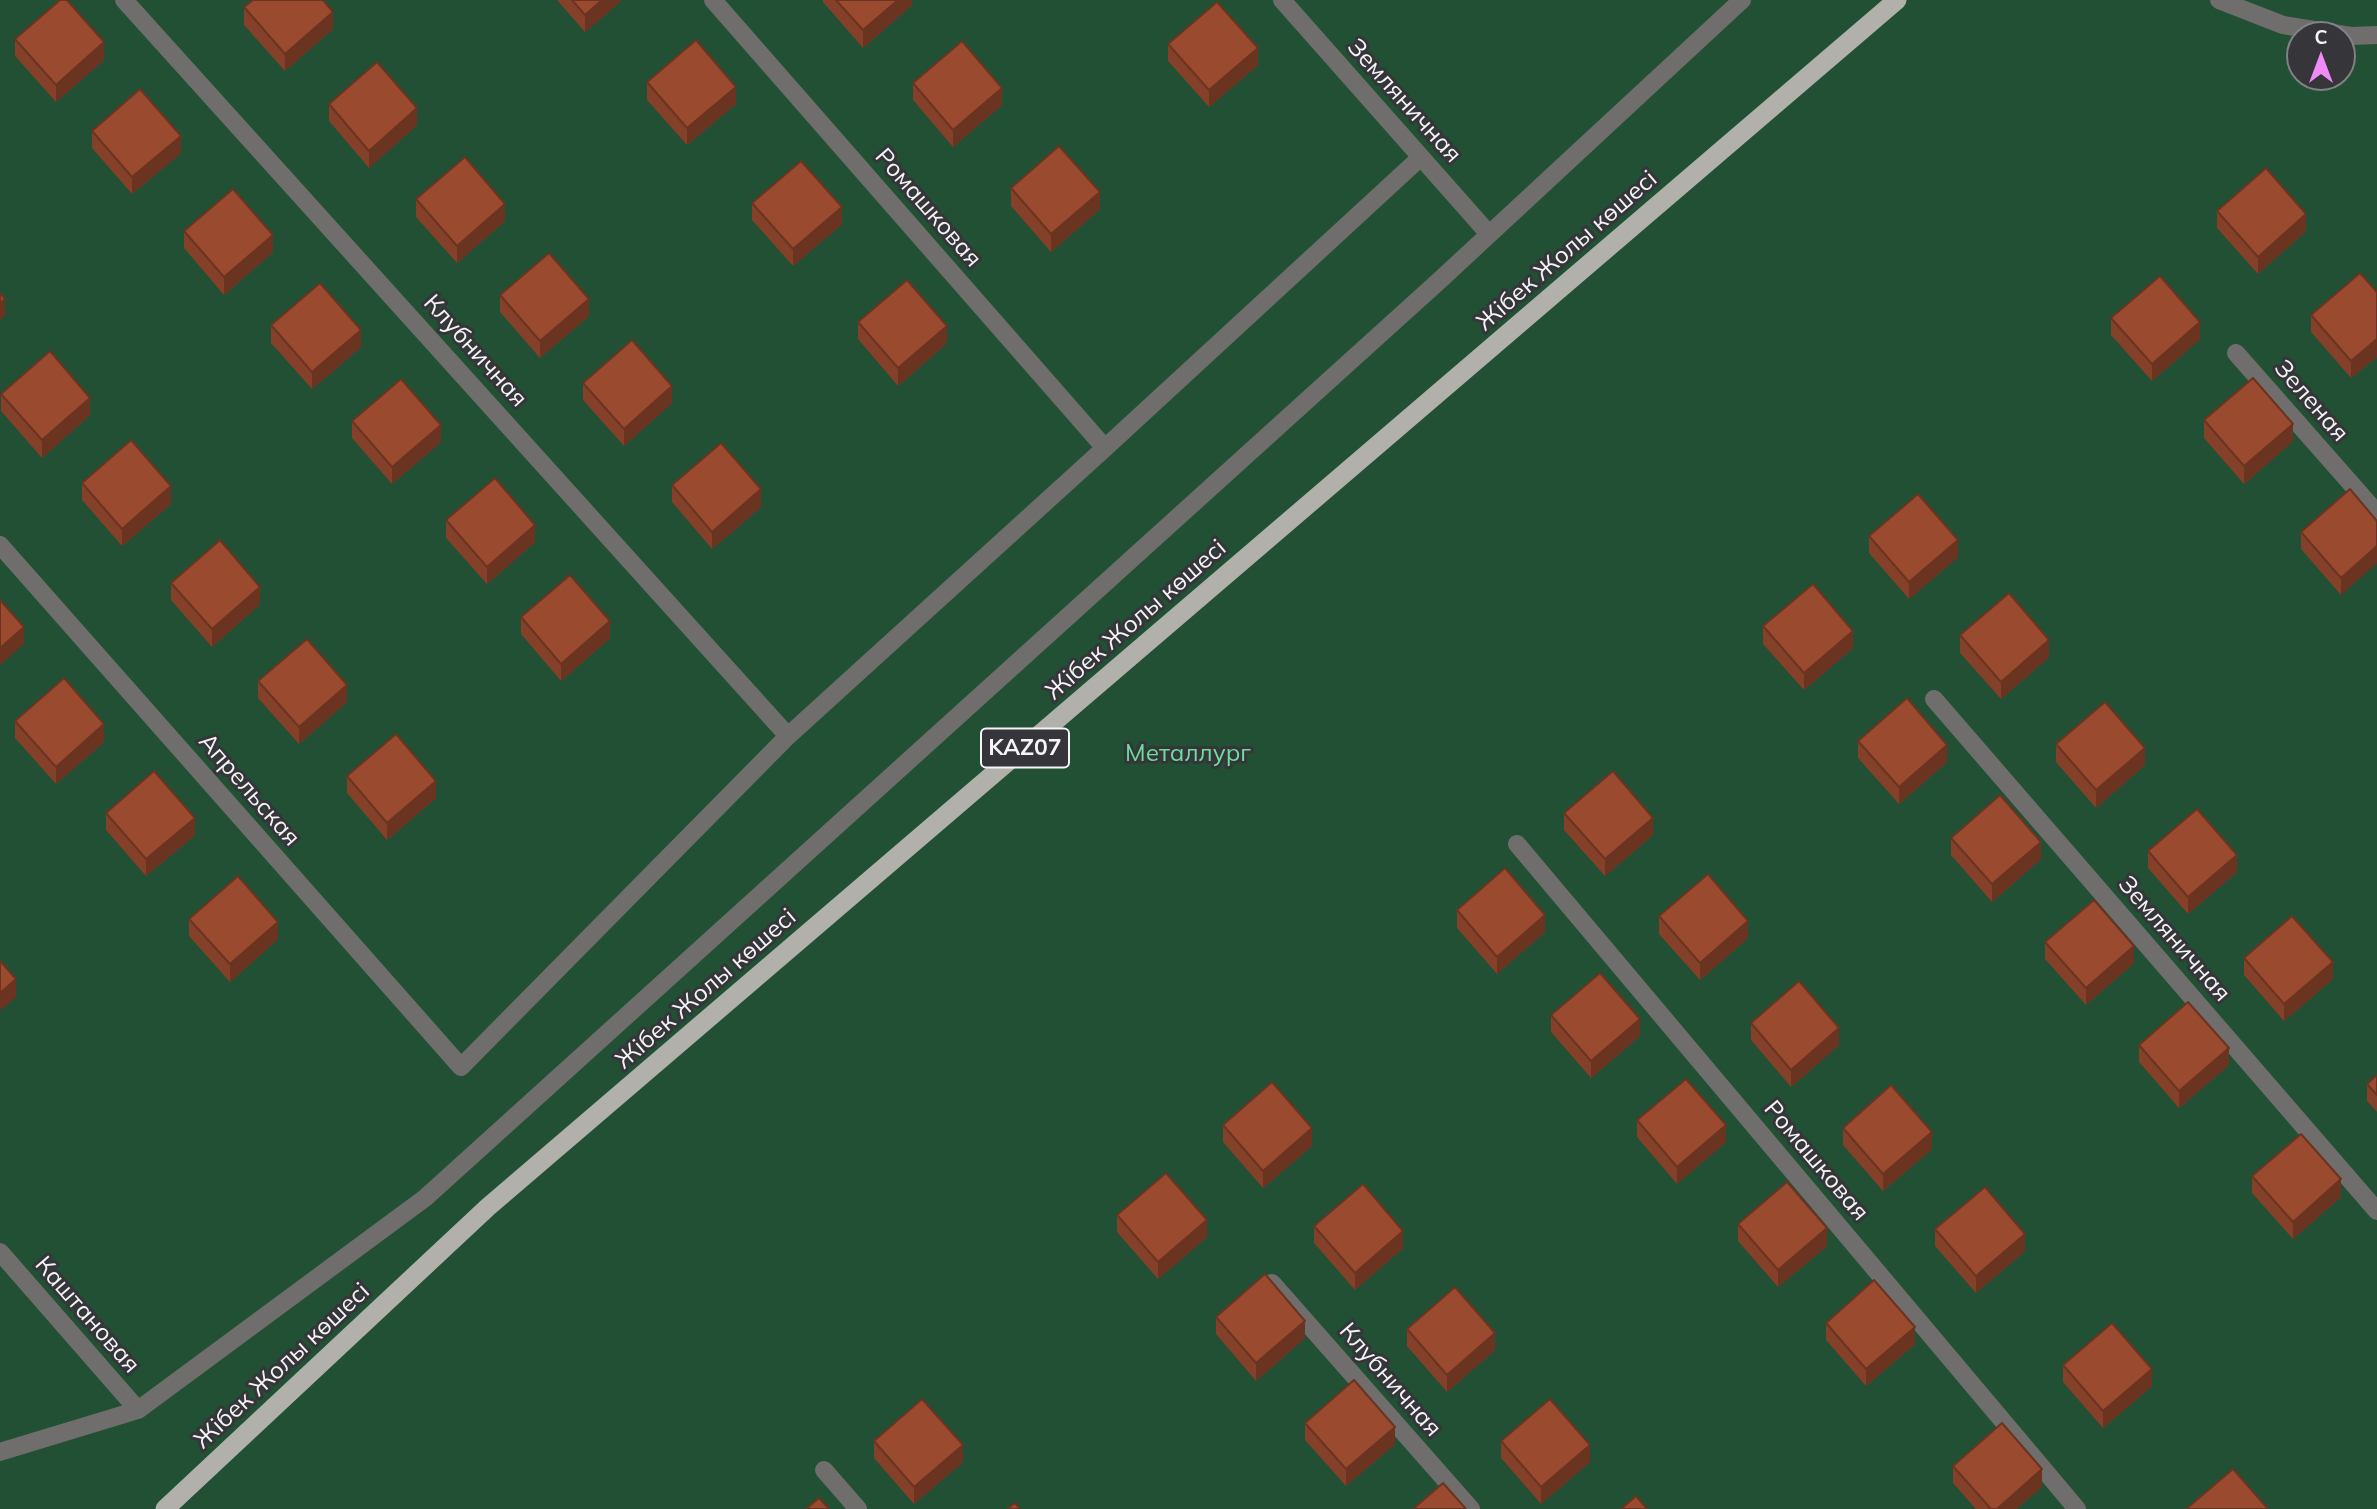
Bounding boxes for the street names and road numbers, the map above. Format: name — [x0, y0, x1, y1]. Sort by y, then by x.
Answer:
street label: Земляничная — [1341, 33, 1467, 169]
street label: Ромашковая — [869, 143, 987, 273]
street label: Жібек Жолы көшесі — [1471, 165, 1663, 337]
street label: Клубничная — [417, 289, 533, 413]
street label: Зеленая — [2268, 354, 2354, 448]
street label: Жібек Жолы көшесі — [1040, 534, 1232, 706]
street label: Апрельская — [192, 728, 306, 852]
road number: KAZ07 — [981, 728, 1069, 768]
street label: Земляничная — [2112, 870, 2236, 1008]
street label: Жібек Жолы көшесі — [610, 903, 802, 1075]
street label: Ромашковая — [1758, 1095, 1874, 1227]
street label: Каштановая — [29, 1251, 145, 1379]
street label: Жібек Жолы көшесі — [188, 1277, 376, 1455]
street label: Клубничная — [1333, 1317, 1447, 1443]

